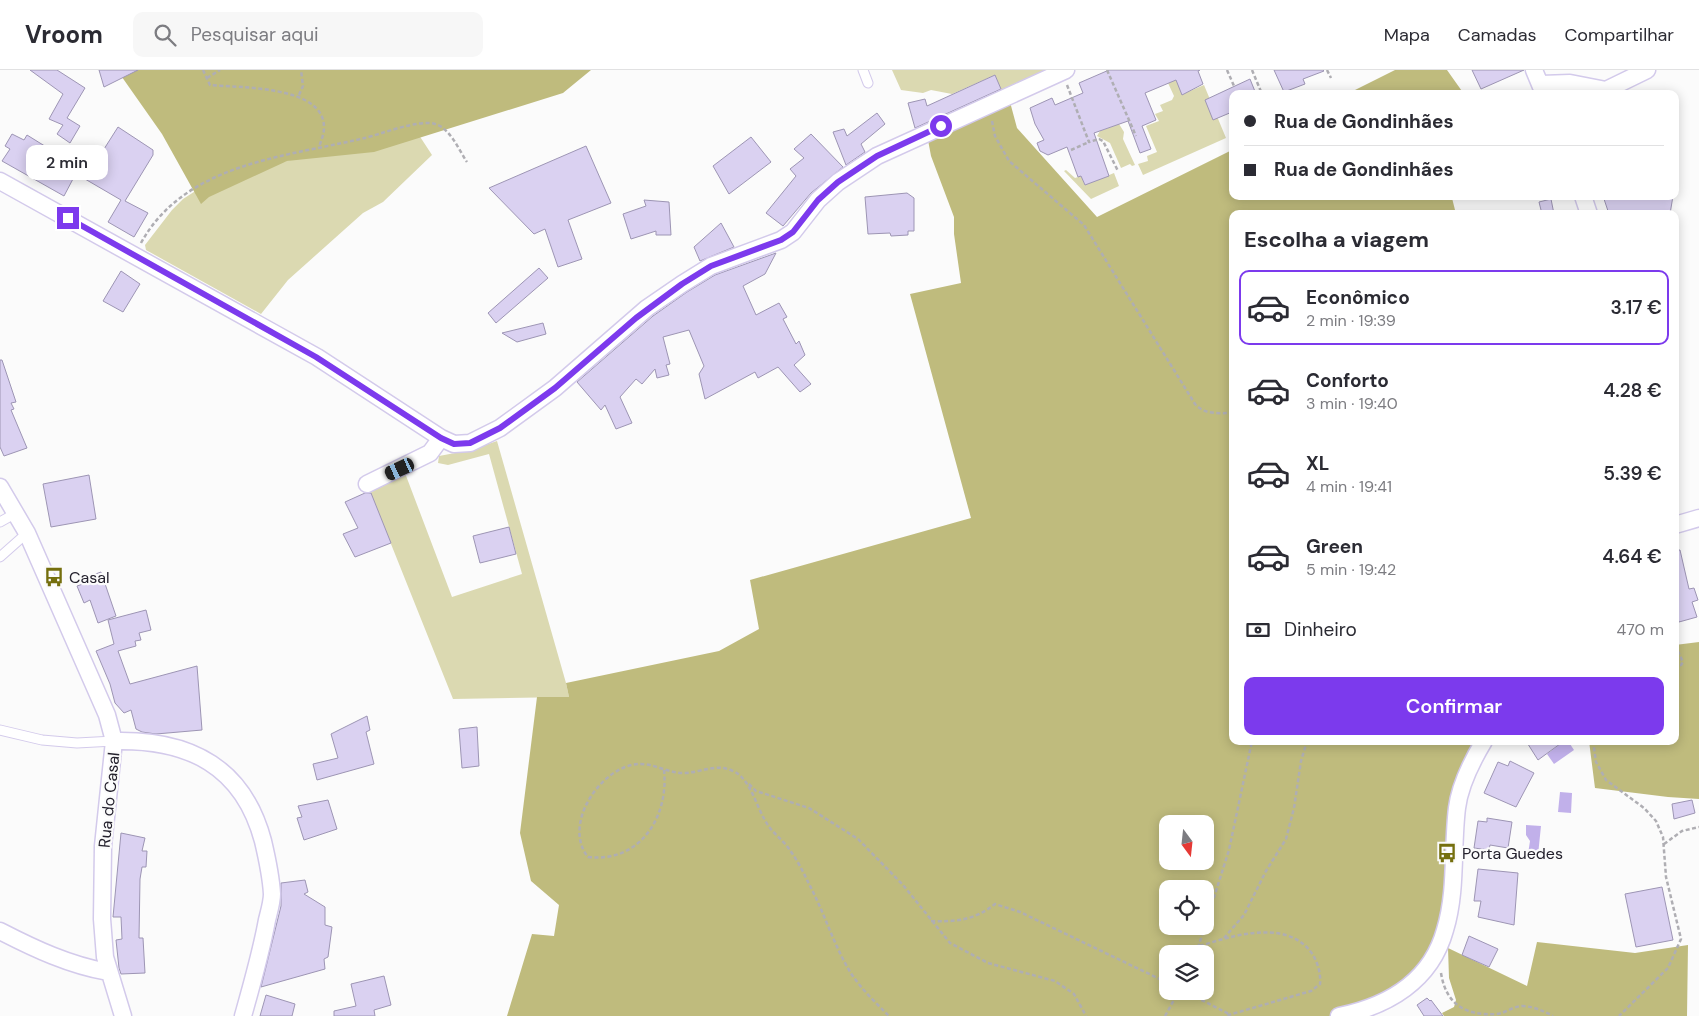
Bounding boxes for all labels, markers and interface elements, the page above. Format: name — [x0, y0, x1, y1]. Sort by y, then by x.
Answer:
search box — [133, 12, 483, 57]
text: Vroom — [25, 19, 103, 50]
icon: search — [151, 21, 179, 49]
text: Pesquisar aqui — [191, 22, 319, 47]
text: Mapa — [1384, 23, 1430, 47]
text: Camadas — [1458, 23, 1536, 47]
text: Compartilhar — [1564, 23, 1674, 47]
text: Rua de Gondinhães — [1274, 109, 1454, 134]
route start — [930, 115, 952, 137]
callout: 2 min — [27, 146, 109, 180]
text: 2 min — [46, 152, 88, 173]
text: Rua de Gondinhães — [1274, 157, 1454, 182]
route end — [57, 207, 79, 229]
text: Escolha a viagem — [1244, 225, 1429, 254]
icon: car — [1246, 285, 1291, 330]
text: Econômico — [1306, 285, 1410, 310]
text: 3.17 € — [1610, 295, 1662, 320]
text: 2 min · 19:39 — [1306, 310, 1396, 331]
icon: car — [1246, 368, 1291, 413]
text: Conforto — [1306, 368, 1389, 393]
text: 4.28 € — [1603, 378, 1662, 403]
text: 3 min · 19:40 — [1306, 393, 1398, 414]
icon: car — [1246, 451, 1291, 496]
text: XL — [1306, 451, 1329, 476]
car — [383, 456, 416, 482]
text: 5.39 € — [1603, 461, 1662, 486]
text: 4 min · 19:41 — [1306, 476, 1392, 497]
icon: car — [1246, 534, 1291, 579]
text: Green — [1306, 534, 1363, 559]
text: 4.64 € — [1602, 544, 1662, 569]
text: 5 min · 19:42 — [1306, 559, 1396, 580]
bus stop icon: Casal — [43, 566, 65, 588]
place label: Casal — [69, 567, 109, 588]
icon: cash — [1244, 616, 1272, 644]
text: Dinheiro — [1284, 617, 1357, 642]
text: 470 m — [1617, 619, 1664, 640]
button: Confirmar — [1244, 677, 1664, 735]
street label: Rua do Casal — [94, 751, 124, 849]
north arrow — [1159, 815, 1214, 870]
map controls — [1159, 815, 1214, 1000]
bus stop icon: Porta Guedes — [1436, 842, 1458, 864]
place label: Porta Guedes — [1462, 843, 1563, 864]
button: locate — [1159, 880, 1214, 935]
button: layers — [1159, 945, 1214, 1000]

